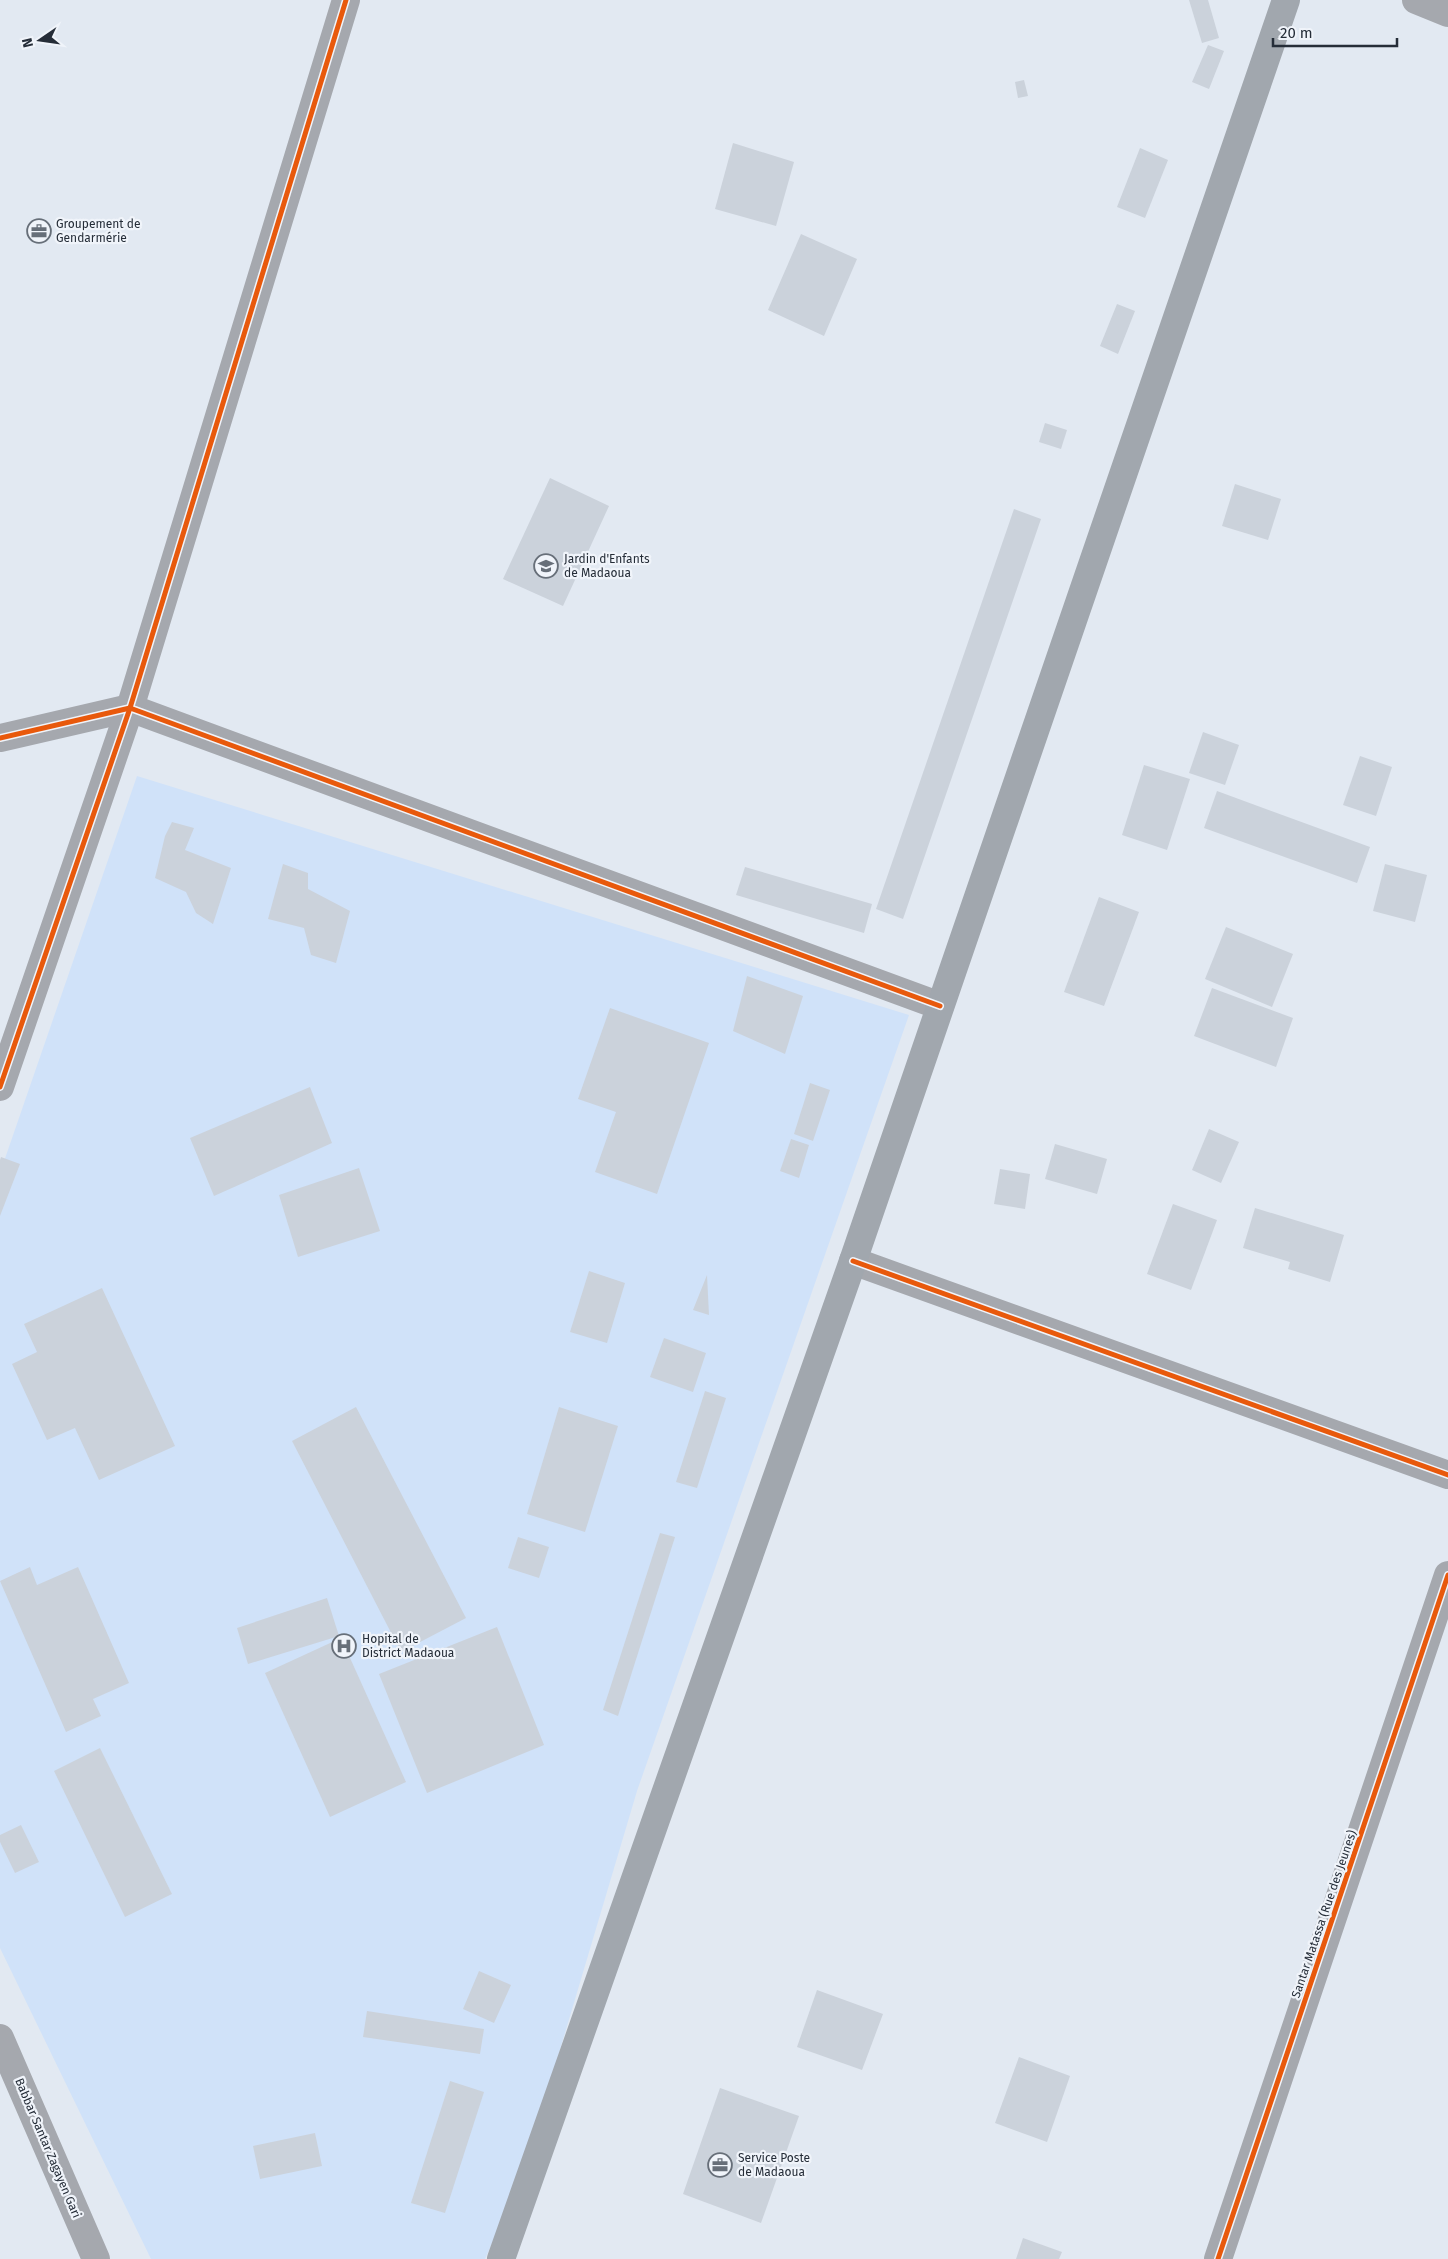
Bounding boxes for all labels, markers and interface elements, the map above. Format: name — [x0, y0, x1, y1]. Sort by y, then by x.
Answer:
north arrow — [15, 15, 65, 65]
scale bar — [1273, 15, 1397, 47]
text: 20 m — [1280, 24, 1313, 42]
text: N — [18, 36, 37, 49]
place label: Groupement de Gendarmérie — [56, 217, 141, 245]
office icon: Groupement de Gendarmérie — [26, 218, 52, 244]
place label: Jardin d'Enfants de Madaoua — [564, 552, 650, 580]
school or university icon: Jardin d'Enfants de Madaoua — [533, 553, 559, 579]
place label: Hopital de District Madaoua — [362, 1632, 454, 1660]
hospital icon: Hopital de District Madaoua — [331, 1633, 357, 1659]
street label: Santar Matassa (Rue des Jeunes) — [1289, 1828, 1359, 2000]
street label: Babbar Santar Zagayen Gari — [12, 2076, 84, 2220]
place label: Service Poste de Madaoua — [738, 2151, 810, 2179]
office icon: Service Poste de Madaoua — [707, 2152, 733, 2178]

